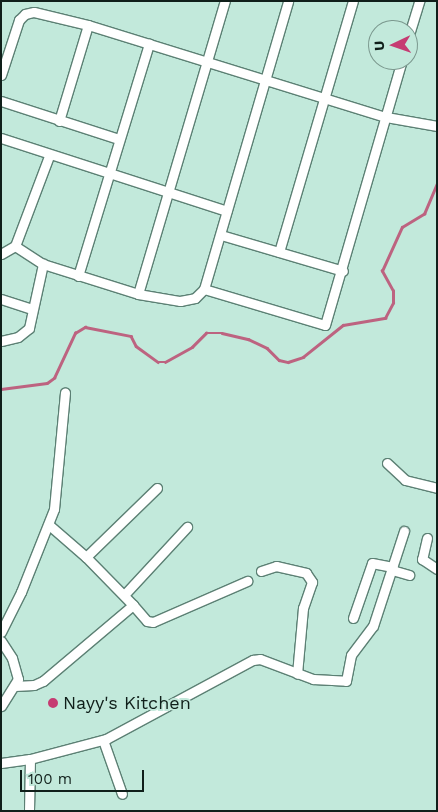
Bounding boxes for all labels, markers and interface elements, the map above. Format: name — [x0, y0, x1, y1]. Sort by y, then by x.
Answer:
north arrow — [368, 20, 418, 70]
text: U — [371, 40, 387, 51]
place label: Nayy's Kitchen — [63, 692, 191, 714]
marker: Nayy's Kitchen — [47, 697, 59, 709]
scale bar — [22, 760, 146, 792]
text: 100 m — [28, 770, 72, 788]

